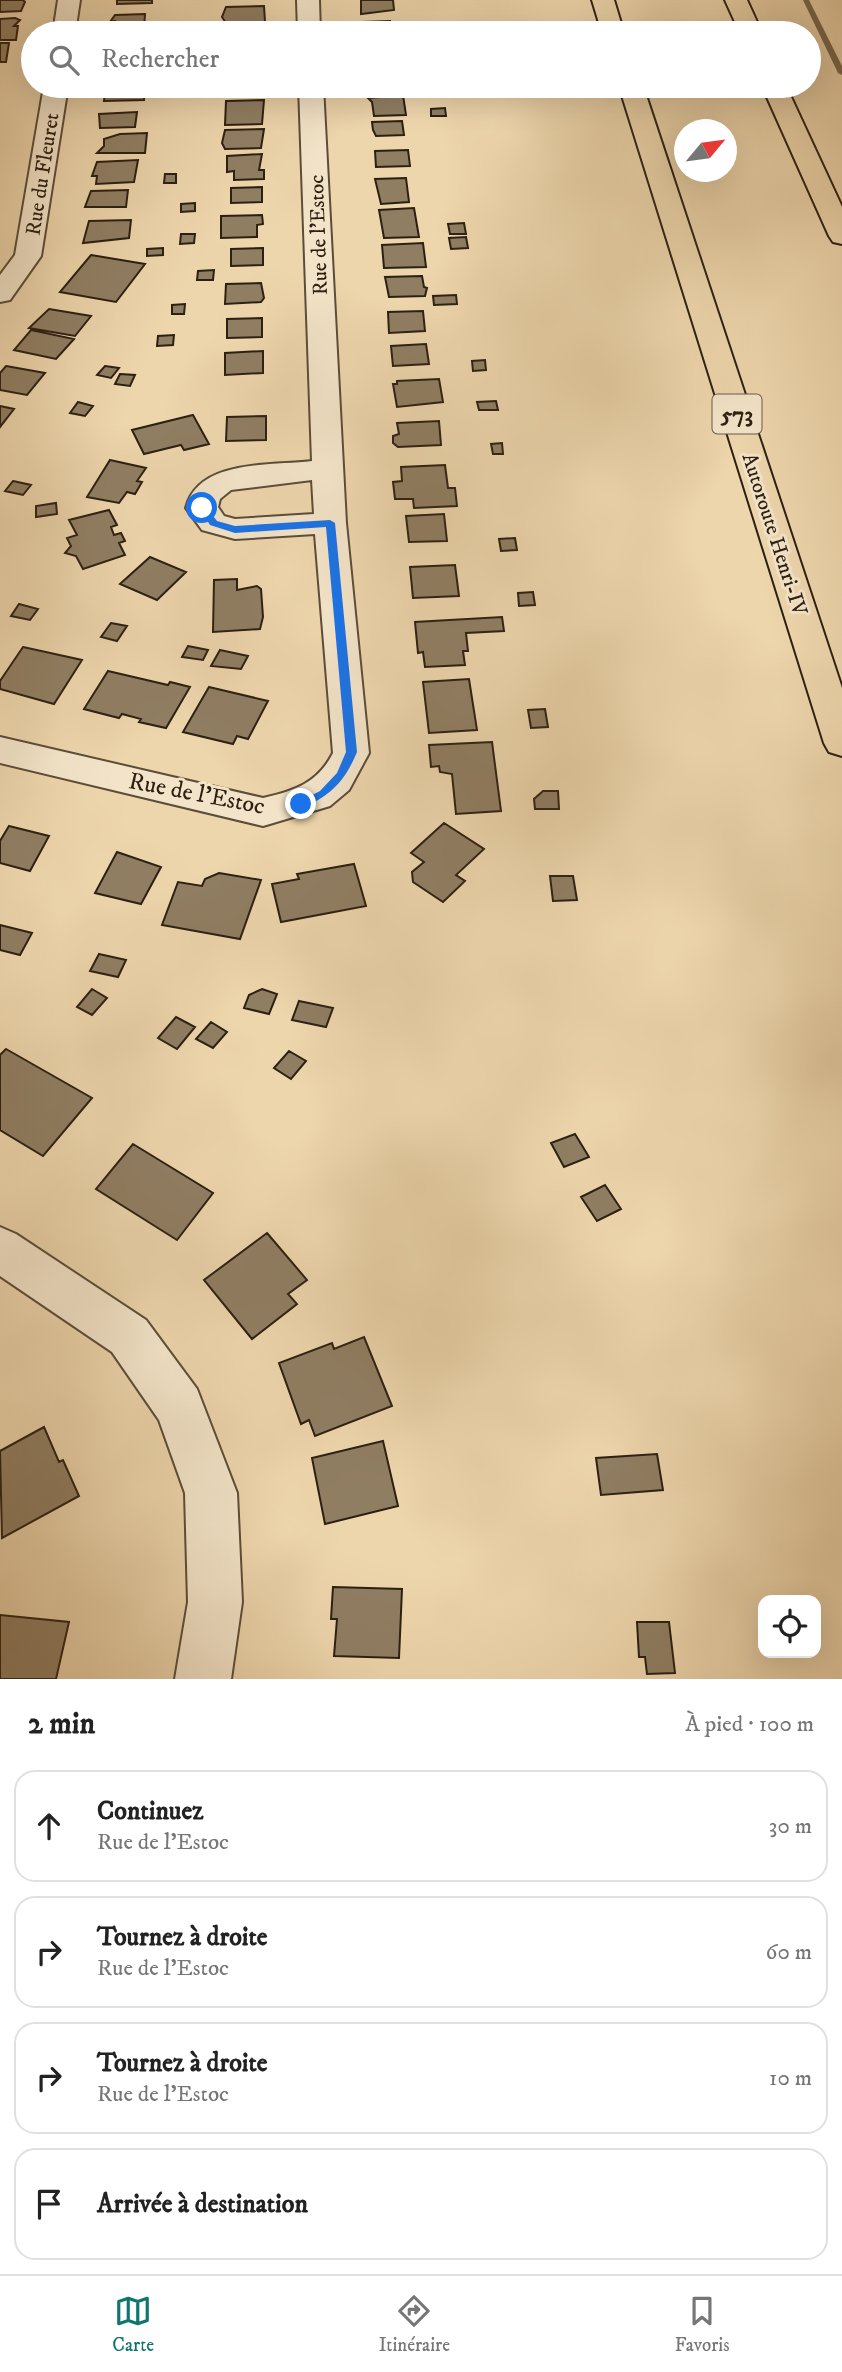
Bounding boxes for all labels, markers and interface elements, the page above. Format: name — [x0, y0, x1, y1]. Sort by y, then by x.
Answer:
search box — [21, 21, 821, 98]
icon: search — [45, 41, 83, 79]
text: Rechercher — [101, 43, 219, 76]
street label: Rue du Fleuret — [20, 111, 66, 237]
north arrow — [674, 119, 737, 182]
street label: Rue de l'Estoc — [304, 174, 334, 296]
road number: 573 — [712, 394, 762, 434]
street label: Autoroute Henri-IV — [736, 450, 813, 619]
route start — [186, 492, 217, 523]
street label: Rue de l'Estoc — [126, 766, 267, 822]
route end — [285, 788, 316, 819]
map controls — [758, 1595, 821, 1658]
button: locate — [758, 1595, 821, 1658]
text: 2 min — [28, 1706, 95, 1743]
text: À pied · 100 m — [685, 1710, 814, 1739]
text: Continuez — [97, 1795, 203, 1828]
icon: ahead — [30, 1807, 68, 1845]
text: 30 m — [769, 1812, 812, 1841]
text: Rue de l'Estoc — [97, 1828, 229, 1857]
text: Tournez à droite — [97, 1921, 268, 1954]
icon: right — [30, 1933, 68, 1971]
text: 60 m — [765, 1938, 812, 1967]
text: Rue de l'Estoc — [97, 1954, 229, 1983]
text: Tournez à droite — [97, 2047, 268, 2080]
icon: right — [30, 2059, 68, 2097]
text: 10 m — [769, 2064, 812, 2093]
text: Rue de l'Estoc — [97, 2080, 229, 2109]
icon: arrive — [30, 2185, 68, 2223]
text: Arrivée à destination — [97, 2188, 308, 2221]
tab: Carte — [112, 2292, 154, 2357]
tab: Itinéraire — [379, 2292, 450, 2357]
tab: Favoris — [675, 2292, 730, 2357]

